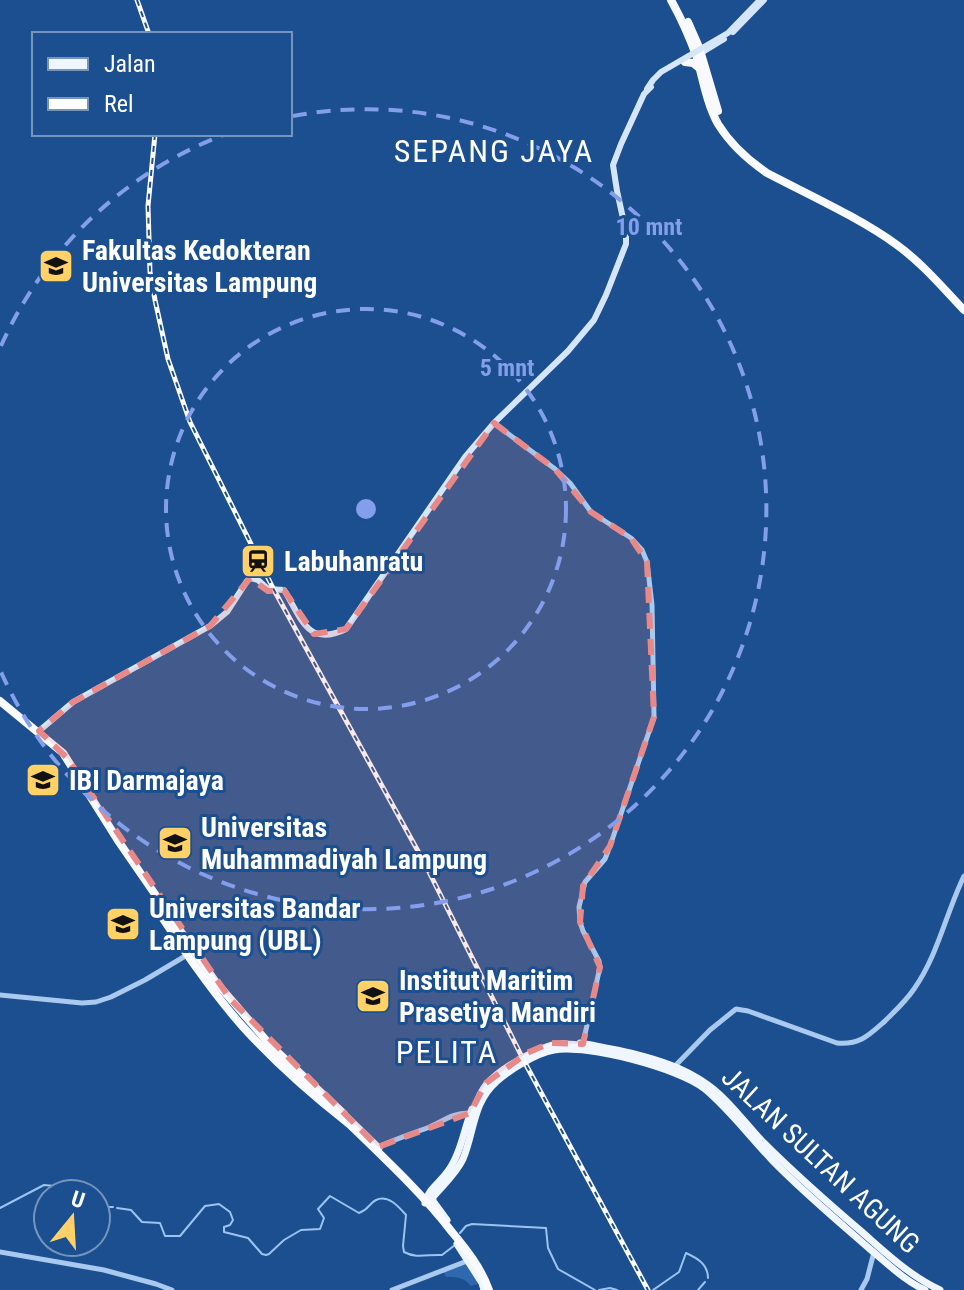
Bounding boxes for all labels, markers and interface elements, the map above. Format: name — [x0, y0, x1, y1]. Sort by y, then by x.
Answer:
legend — [32, 32, 292, 136]
text: Jalan — [104, 50, 156, 78]
text: Rel — [104, 90, 134, 118]
district label: SEPANG JAYA — [394, 132, 594, 170]
text: 10 mnt — [616, 213, 682, 241]
place label: Fakultas Kedokteran Universitas Lampung — [82, 234, 317, 299]
school or university icon: Fakultas Kedokteran Universitas Lampung — [37, 247, 75, 285]
text: 5 mnt — [480, 354, 534, 382]
centre of rings — [352, 495, 380, 523]
station icon: Labuhanratu — [239, 542, 277, 580]
place label: Labuhanratu — [284, 545, 423, 578]
school or university icon: IBI Darmajaya — [24, 761, 62, 799]
place label: IBI Darmajaya — [69, 764, 224, 797]
place label: Universitas Muhammadiyah Lampung — [201, 811, 487, 876]
school or university icon: Universitas Muhammadiyah Lampung — [156, 824, 194, 862]
place label: Universitas Bandar Lampung (UBL) — [149, 892, 361, 957]
school or university icon: Universitas Bandar Lampung (UBL) — [104, 905, 142, 943]
place label: Institut Maritim Prasetiya Mandiri — [399, 964, 596, 1029]
school or university icon: Institut Maritim Prasetiya Mandiri — [354, 977, 392, 1015]
district label: PELITA — [396, 1033, 498, 1071]
street label: JALAN SULTAN AGUNG — [715, 1060, 926, 1260]
north arrow — [32, 1178, 112, 1258]
text: U — [68, 1186, 88, 1213]

